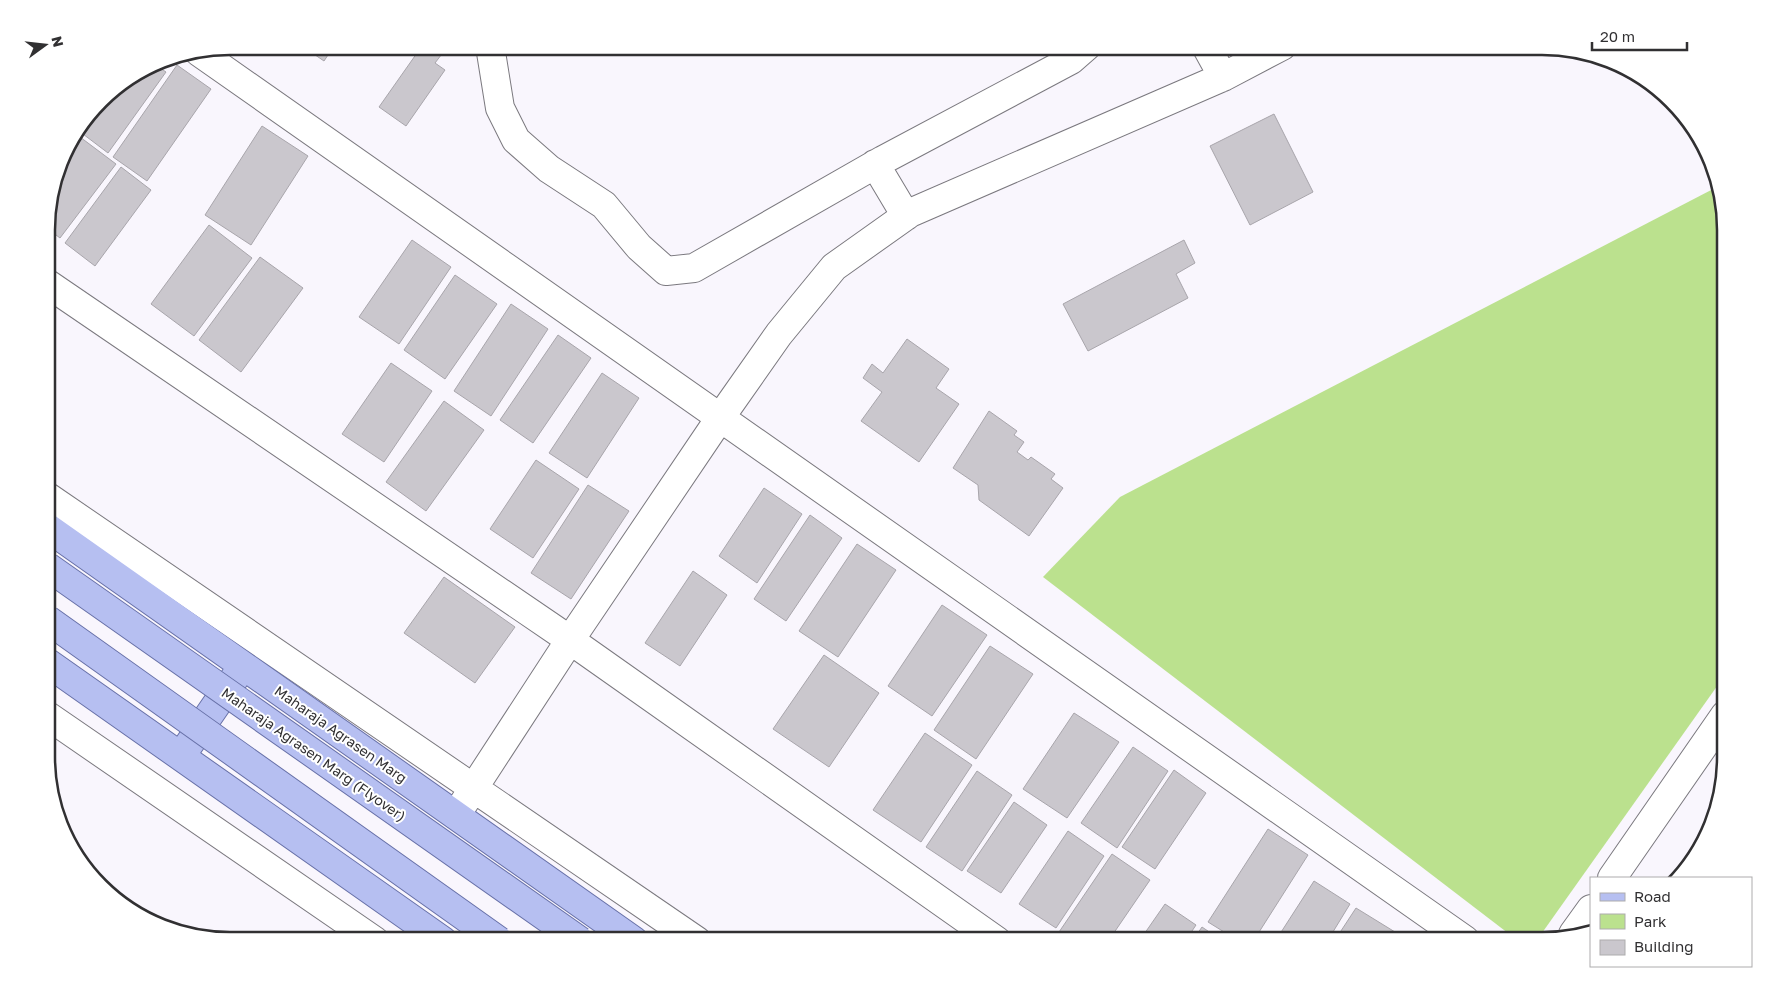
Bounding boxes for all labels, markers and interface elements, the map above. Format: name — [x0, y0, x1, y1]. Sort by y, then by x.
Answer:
north arrow — [20, 20, 70, 70]
scale bar — [1592, 20, 1687, 52]
text: 20 m — [1600, 27, 1635, 45]
text: N — [48, 34, 68, 49]
street label: Maharaja Agrasen Marg — [272, 682, 410, 786]
street label: Maharaja Agrasen Marg (Flyover) — [219, 684, 409, 824]
legend — [1590, 877, 1752, 967]
text: Road — [1634, 887, 1671, 905]
text: Park — [1634, 912, 1667, 930]
text: Building — [1634, 937, 1694, 955]

